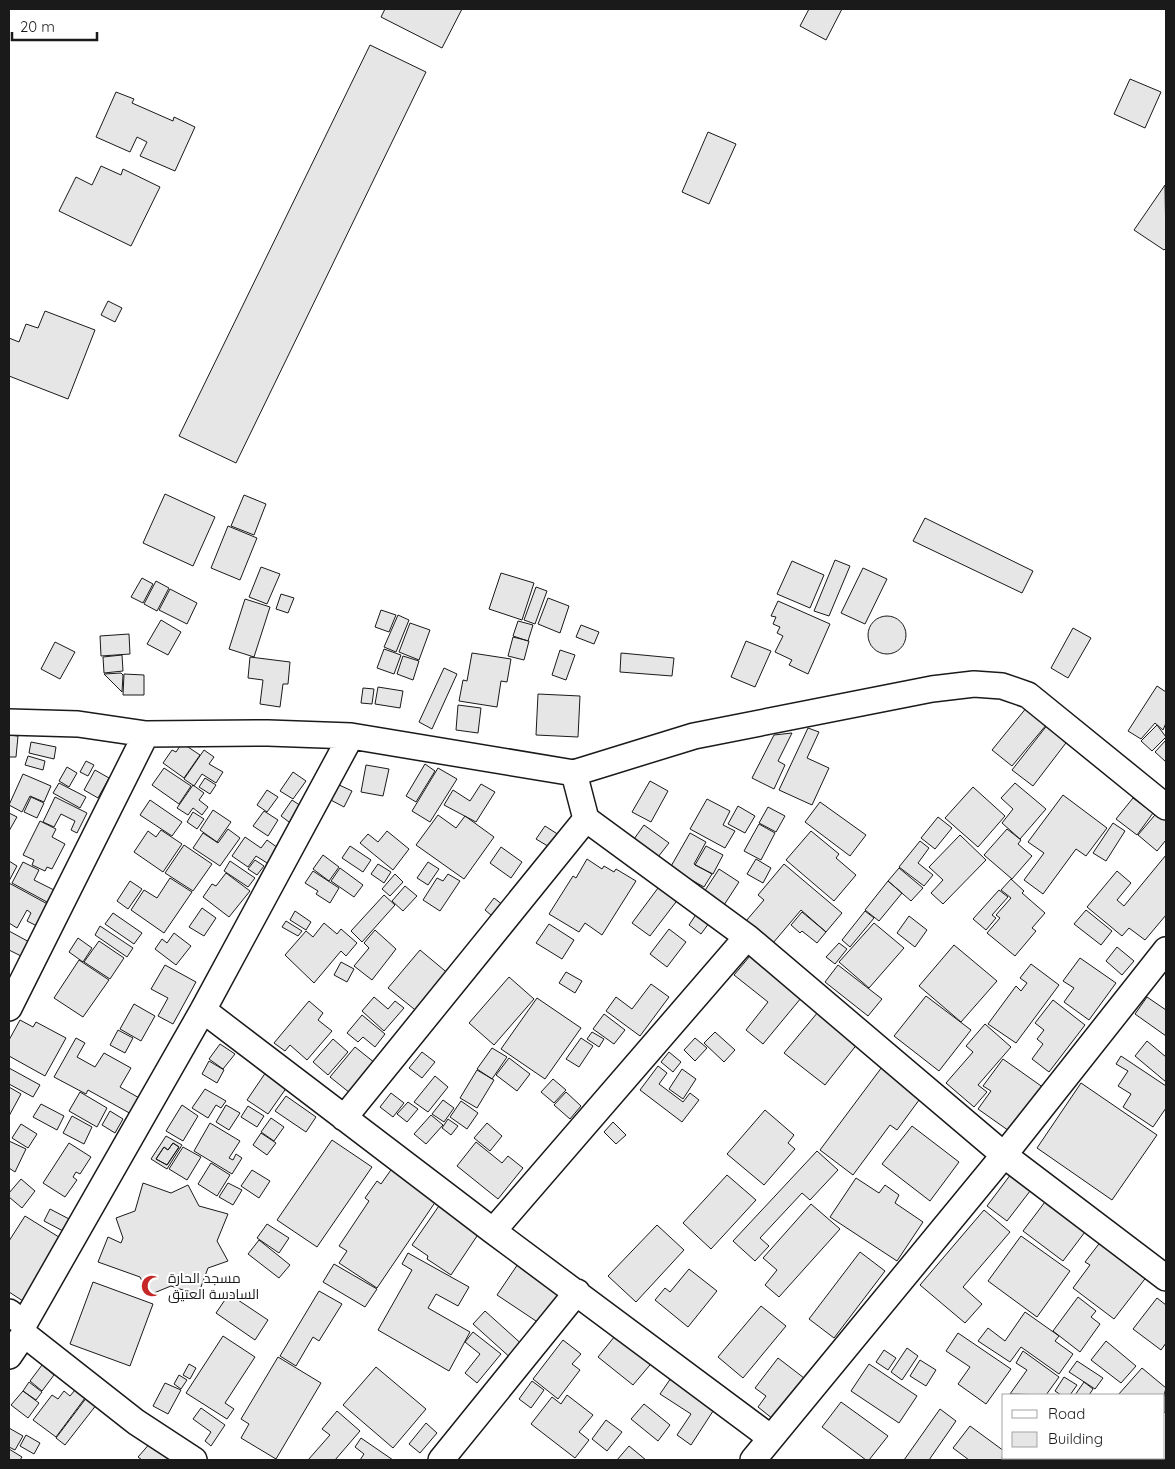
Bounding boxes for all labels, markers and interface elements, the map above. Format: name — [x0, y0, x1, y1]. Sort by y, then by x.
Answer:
scale bar — [12, 10, 98, 42]
text: 20 m — [20, 17, 55, 36]
place label: مسجد الحارة السادسة العتيق — [168, 1269, 259, 1303]
mosque icon: مسجد الحارة السادسة العتيق — [139, 1273, 165, 1299]
legend — [1002, 1394, 1165, 1459]
text: Road — [1048, 1404, 1085, 1423]
text: Building — [1048, 1429, 1103, 1448]

